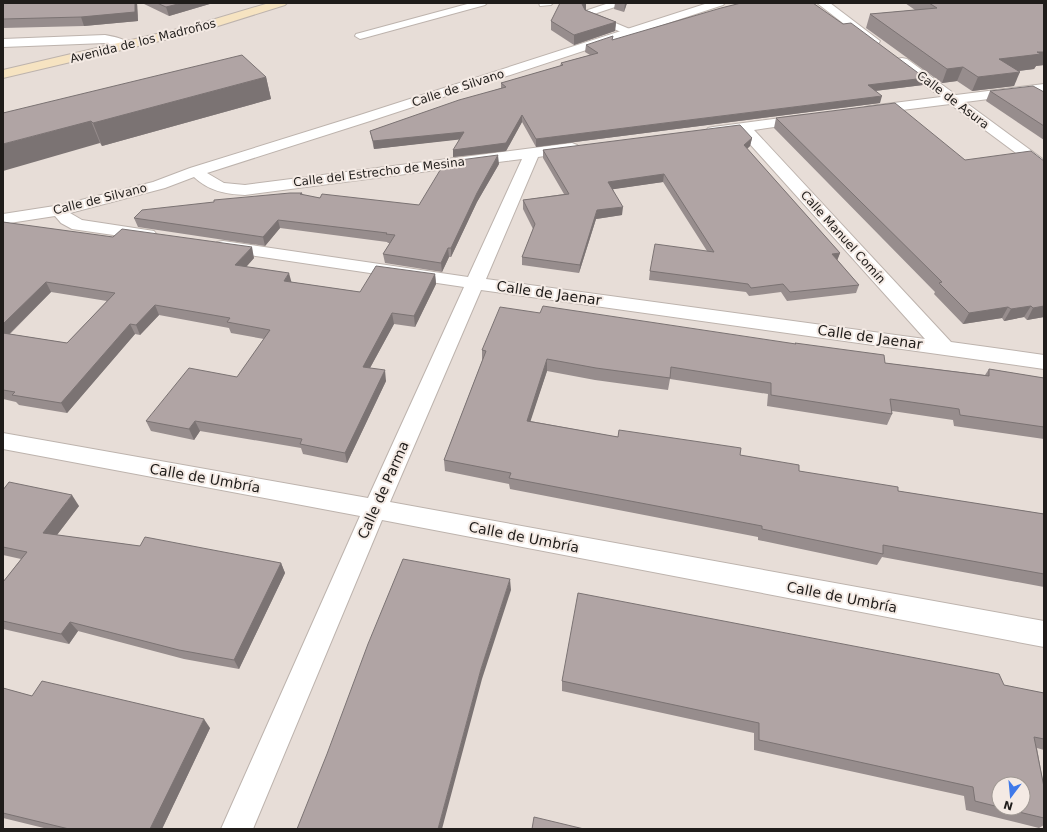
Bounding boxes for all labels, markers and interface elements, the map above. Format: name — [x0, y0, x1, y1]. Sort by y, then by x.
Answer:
street label: Avenida de los Madroños — [69, 16, 217, 66]
street label: Calle de Silvano — [410, 66, 506, 110]
street label: Calle de Asura — [914, 68, 992, 132]
street label: Calle del Estrecho de Mesina — [292, 155, 466, 189]
street label: Calle de Silvano — [52, 181, 148, 217]
street label: Calle Manuel Comín — [798, 188, 888, 286]
street label: Calle de Jaenar — [496, 278, 603, 308]
street label: Calle de Jaenar — [817, 322, 924, 352]
street label: Calle de Parma — [354, 439, 412, 541]
street label: Calle de Umbría — [148, 460, 262, 496]
street label: Calle de Umbría — [467, 518, 581, 556]
street label: Calle de Umbría — [785, 578, 899, 616]
north arrow — [991, 776, 1031, 816]
text: N — [1002, 798, 1015, 813]

